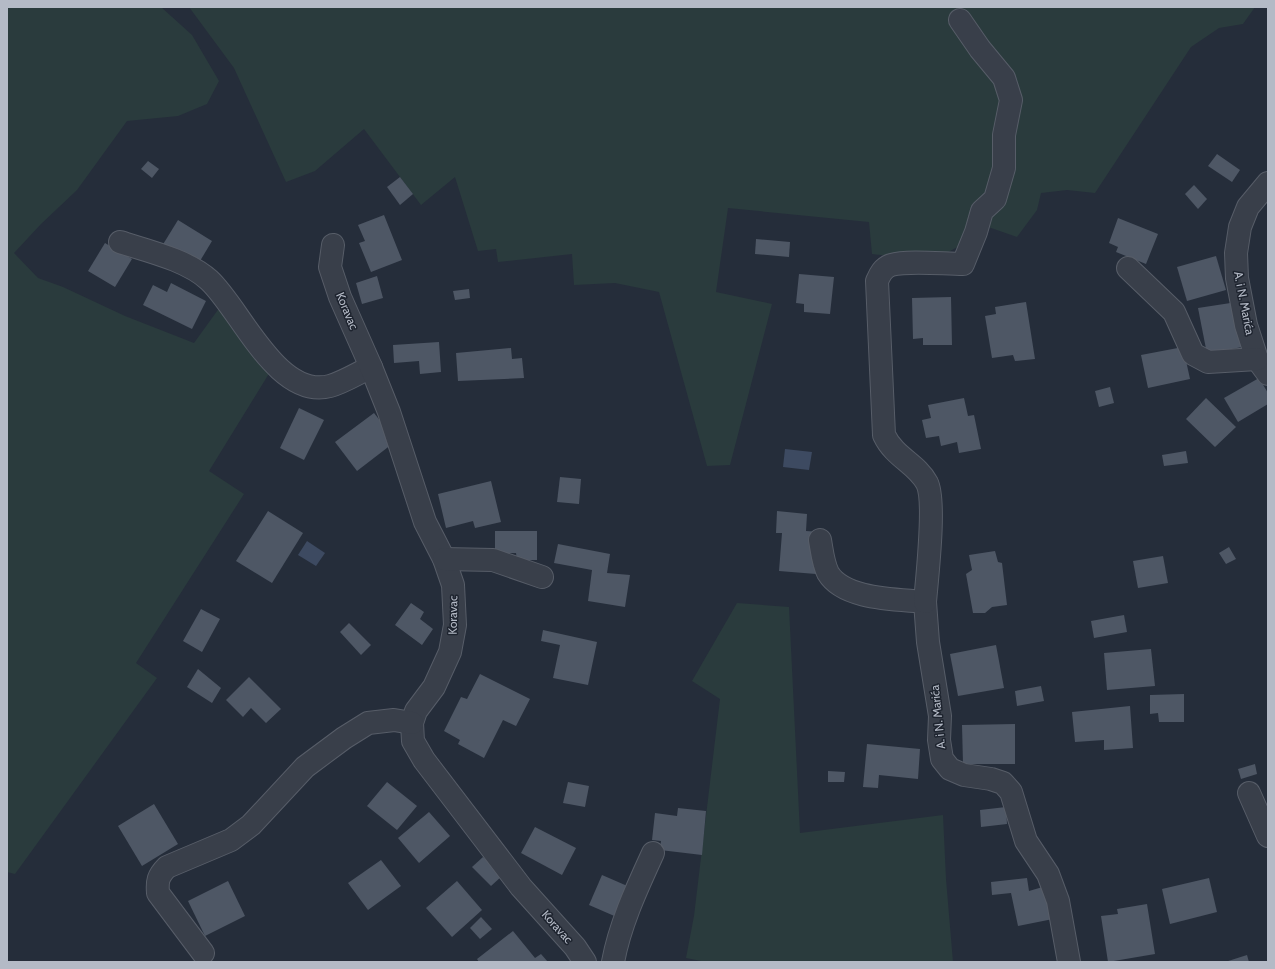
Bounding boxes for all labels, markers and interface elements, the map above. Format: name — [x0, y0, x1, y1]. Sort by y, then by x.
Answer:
street label: A. i N. Marića — [1231, 270, 1258, 336]
street label: Koravac — [333, 290, 362, 332]
street label: Koravac — [445, 595, 460, 635]
street label: A. i N. Marića — [927, 684, 948, 750]
street label: Koravac — [539, 907, 576, 947]

